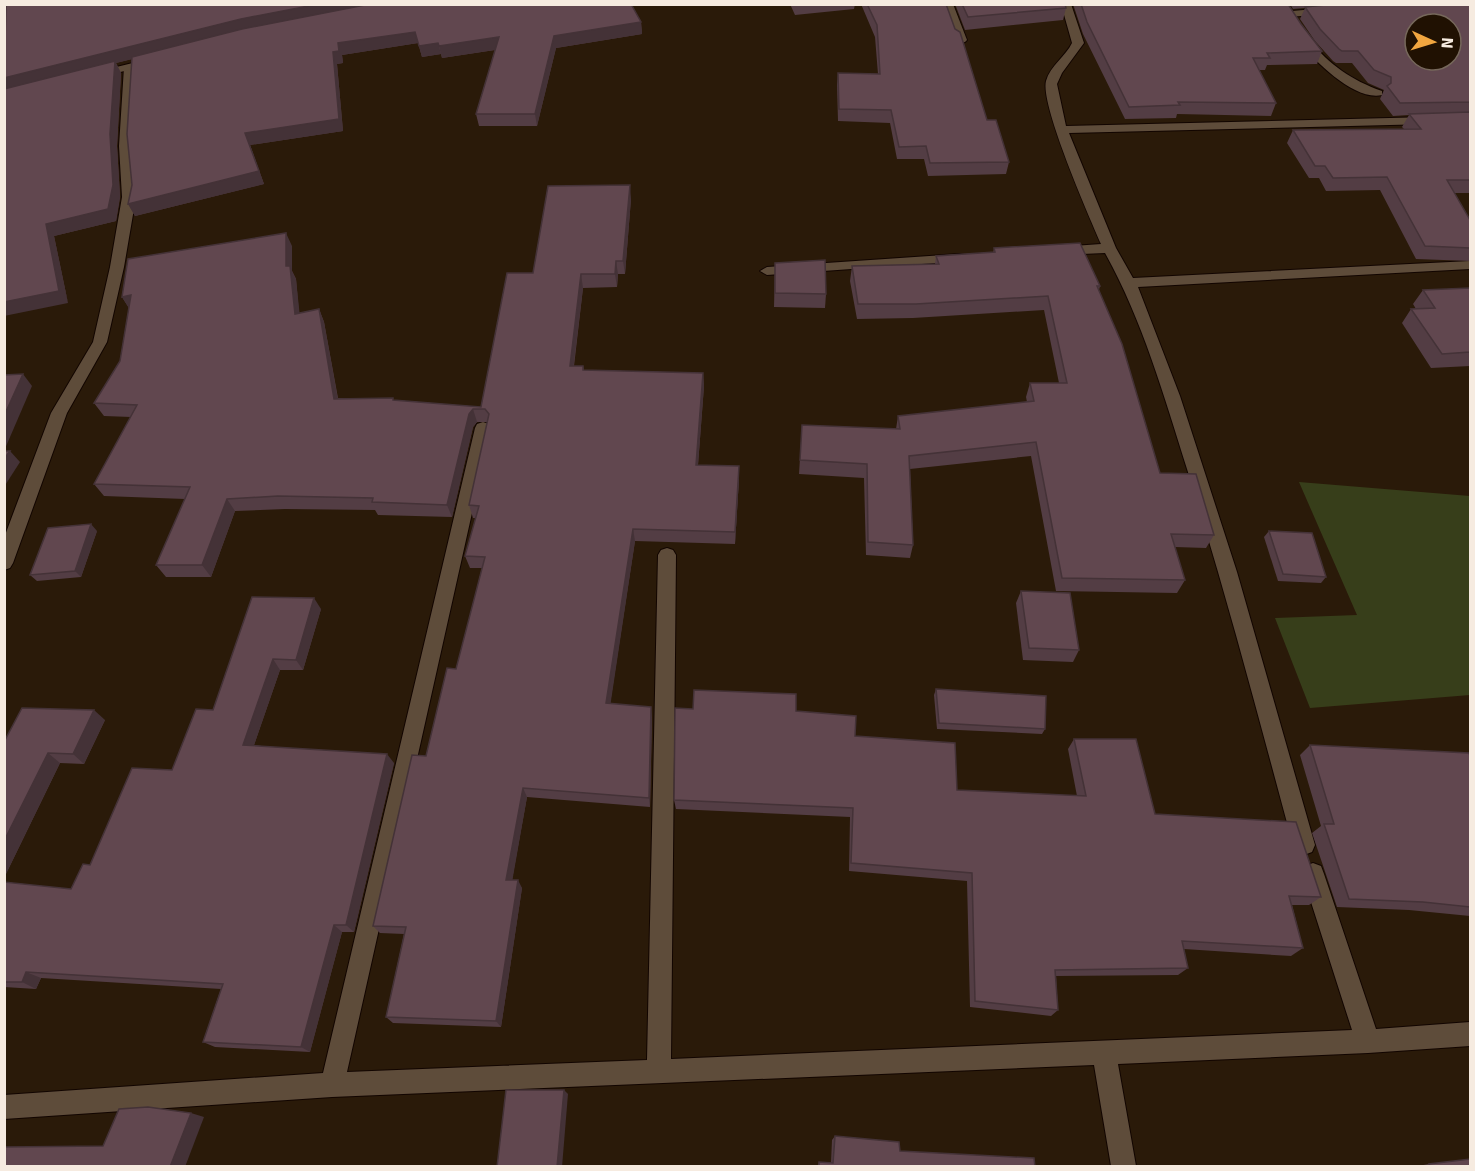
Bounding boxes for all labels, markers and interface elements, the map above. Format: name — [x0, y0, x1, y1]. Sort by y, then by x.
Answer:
north arrow — [1403, 12, 1463, 72]
text: N — [1437, 37, 1457, 49]

